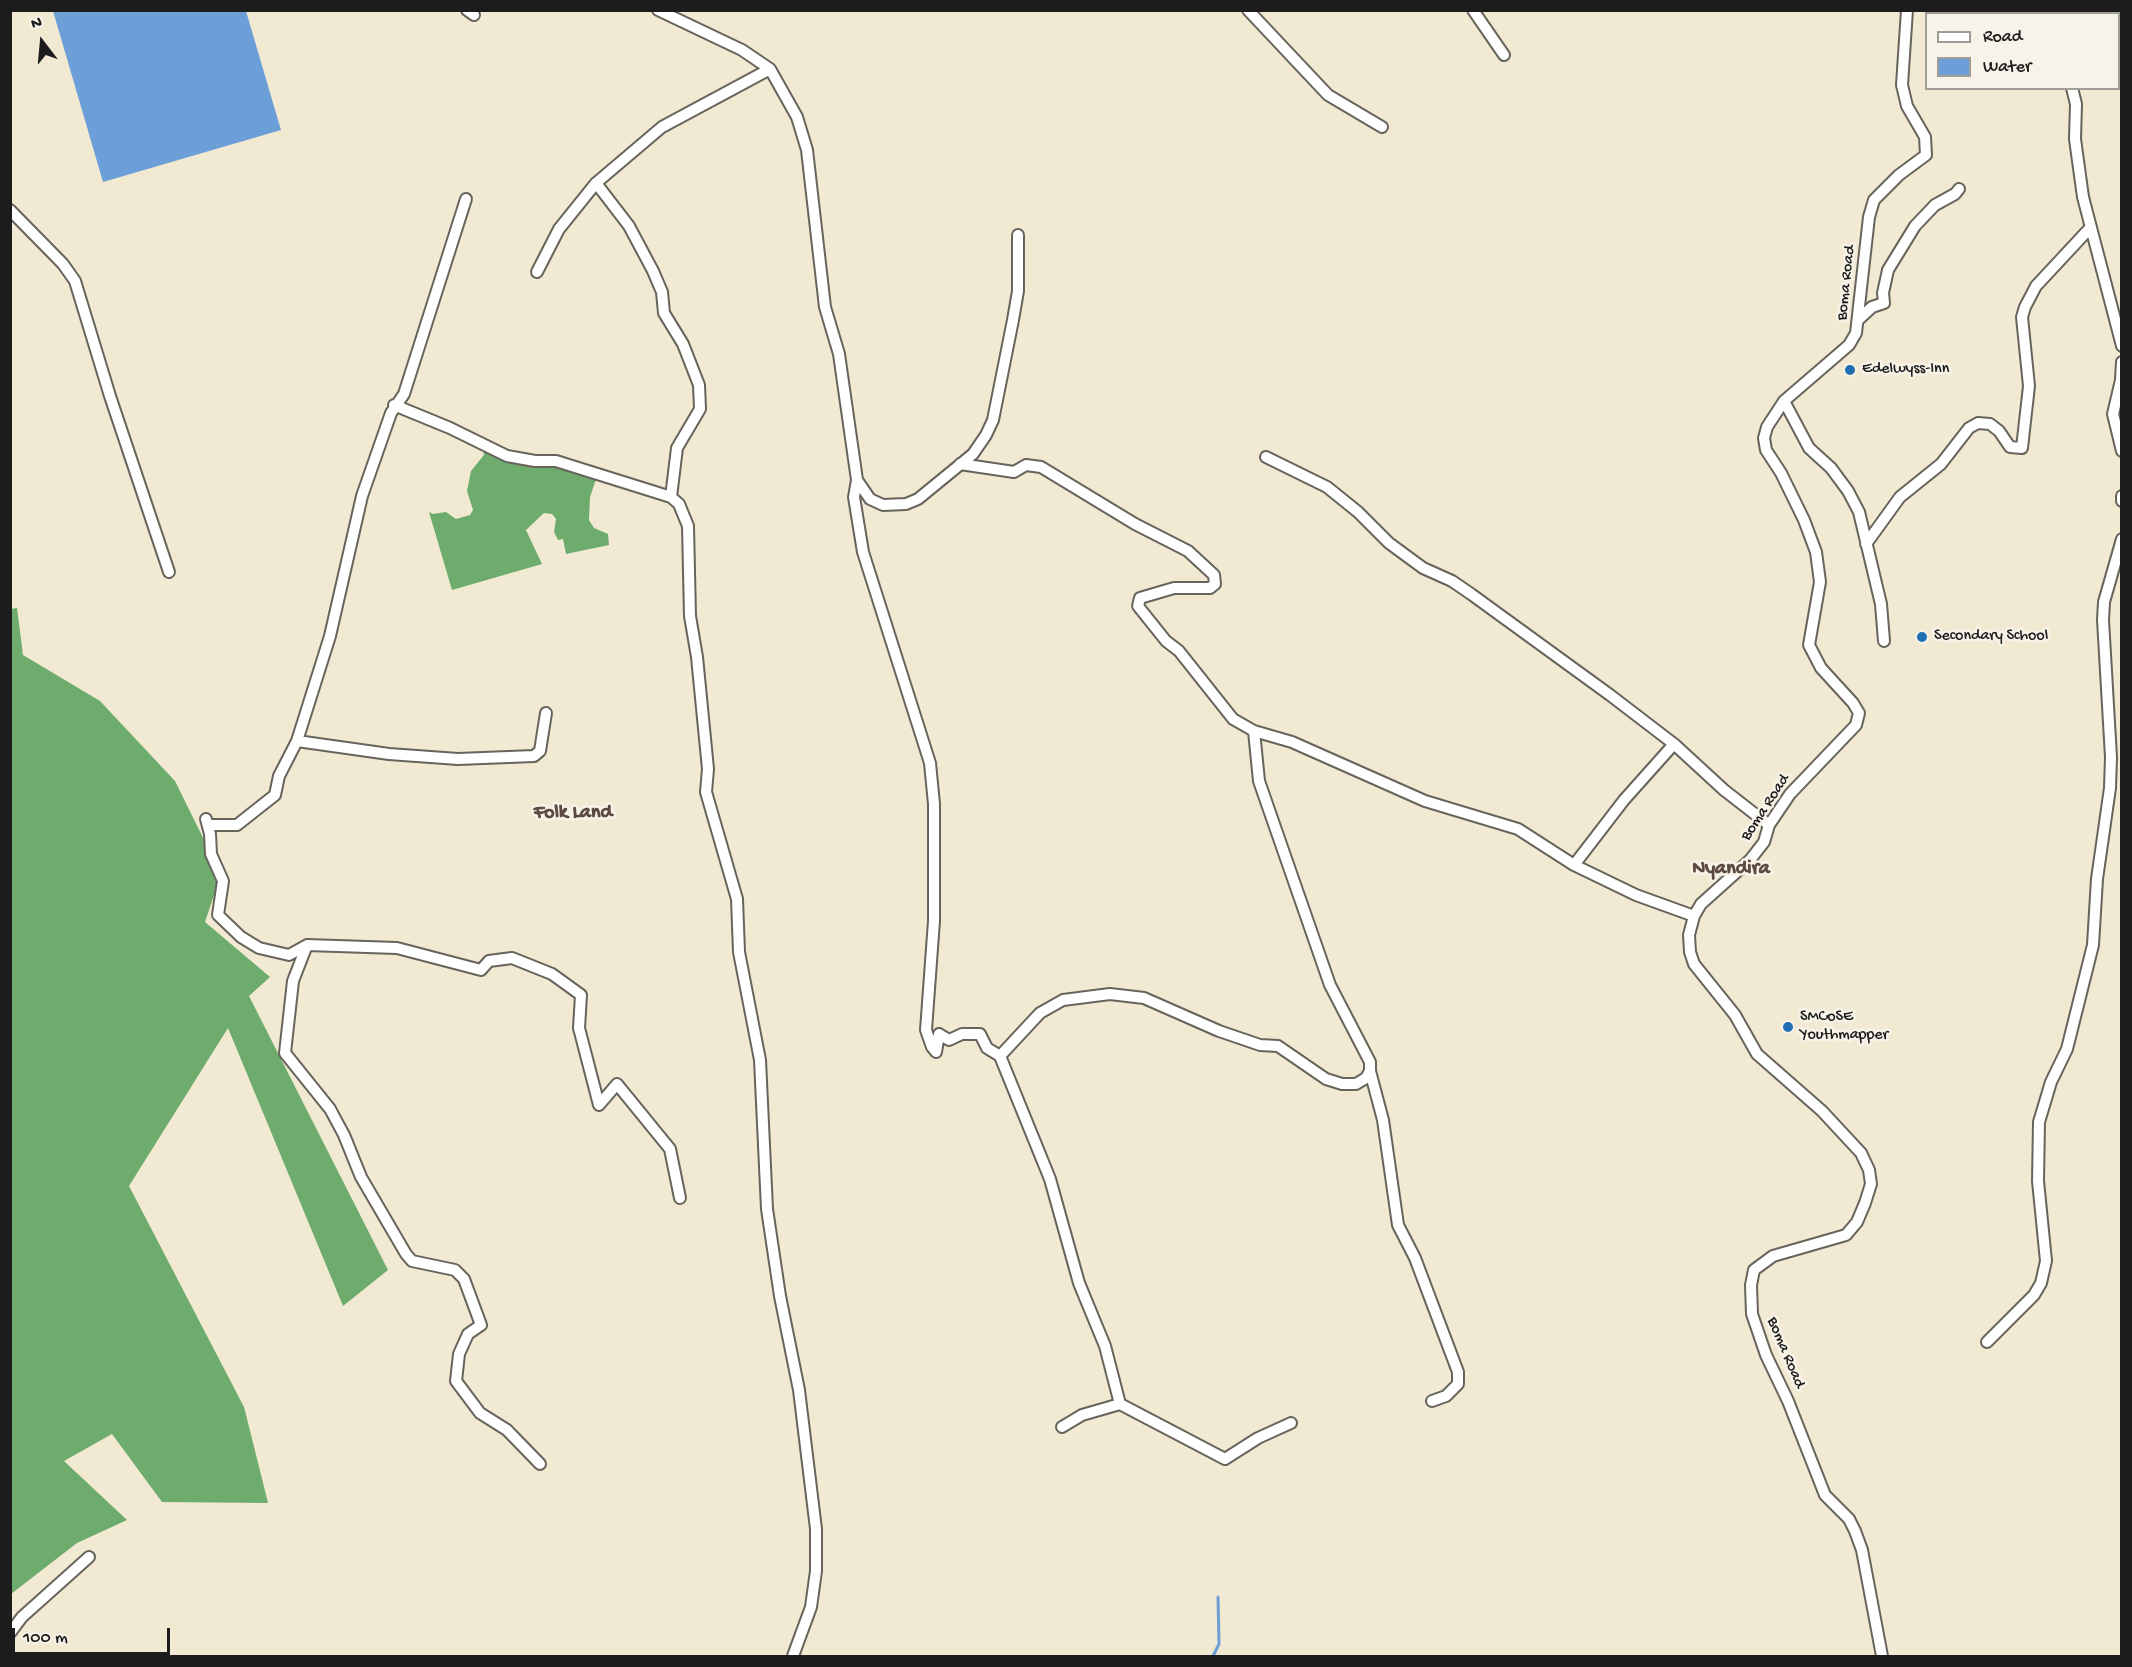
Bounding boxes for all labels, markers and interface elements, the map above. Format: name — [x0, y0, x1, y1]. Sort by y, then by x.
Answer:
north arrow — [12, 12, 72, 72]
legend — [1925, 12, 2120, 90]
text: N — [29, 14, 45, 35]
text: Road — [1983, 27, 2022, 48]
text: Water — [1983, 57, 2031, 78]
street label: Boma Road — [1834, 244, 1860, 322]
place label: Edelwyss-Inn — [1862, 360, 1949, 380]
marker: Edelwyss-Inn — [1843, 363, 1857, 377]
place label: Secondary School — [1934, 627, 2048, 647]
marker: Secondary School — [1915, 630, 1929, 644]
street label: Boma Road — [1737, 771, 1795, 845]
district label: Folk Land — [534, 802, 612, 826]
district label: Nyandira — [1692, 858, 1770, 882]
place label: SMCoSE Youthmapper — [1800, 1008, 1888, 1046]
marker: SMCoSE Youthmapper — [1781, 1020, 1795, 1034]
street label: Boma Road — [1761, 1315, 1809, 1391]
scale bar — [15, 1616, 172, 1654]
text: 100 m — [23, 1628, 68, 1649]

